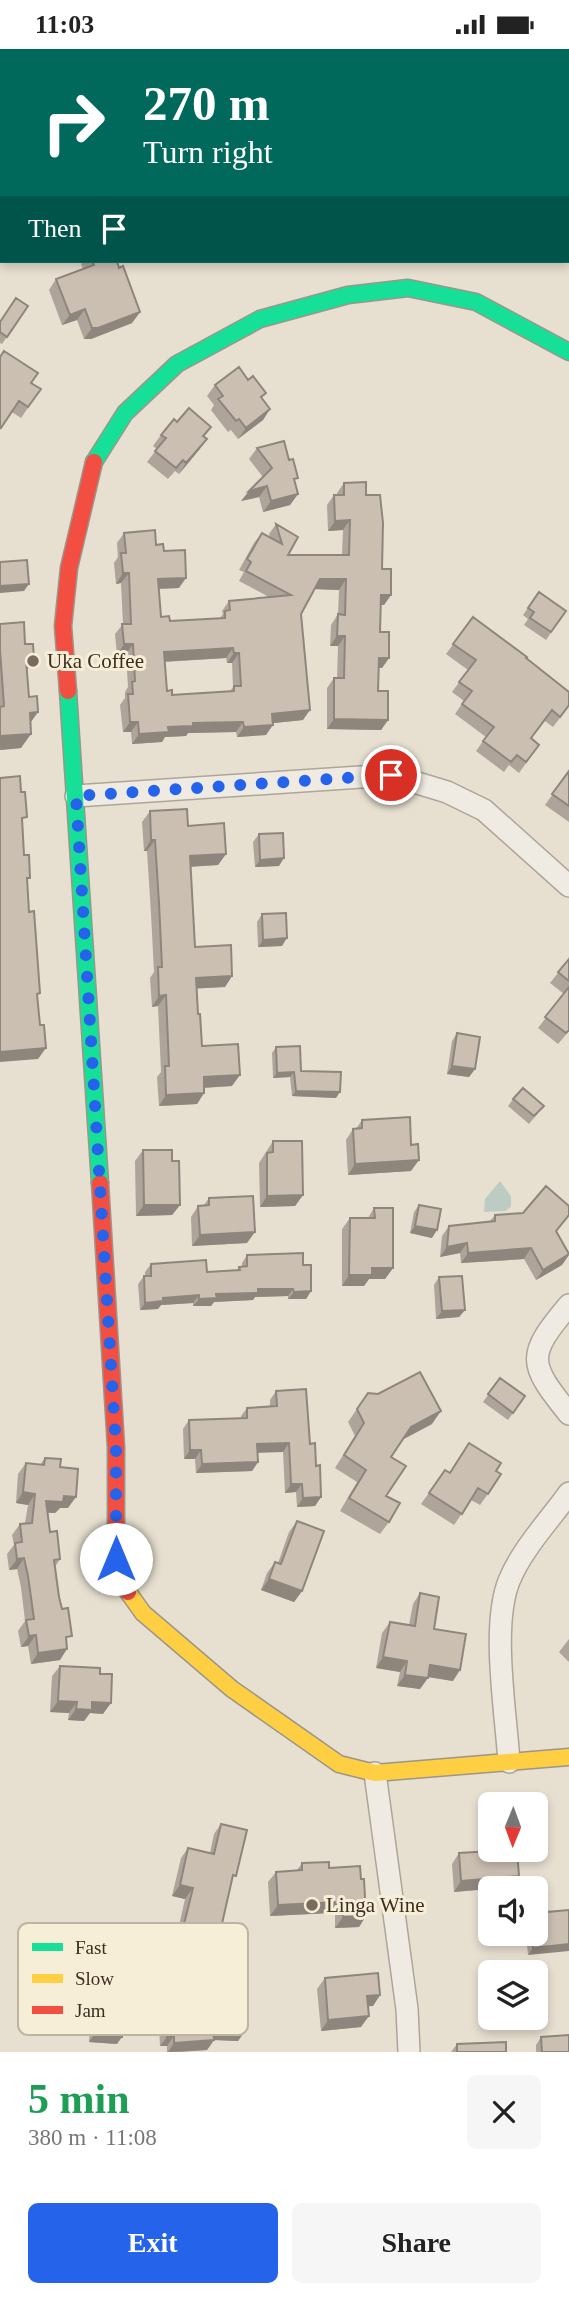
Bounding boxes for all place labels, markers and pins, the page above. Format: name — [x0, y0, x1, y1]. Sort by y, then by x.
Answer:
place label: Uka Coffee — [47, 649, 144, 673]
marker: Uka Coffee — [25, 653, 41, 669]
pin — [361, 745, 421, 805]
place label: Linga Wine — [326, 1893, 425, 1917]
marker: Linga Wine — [304, 1897, 320, 1913]

